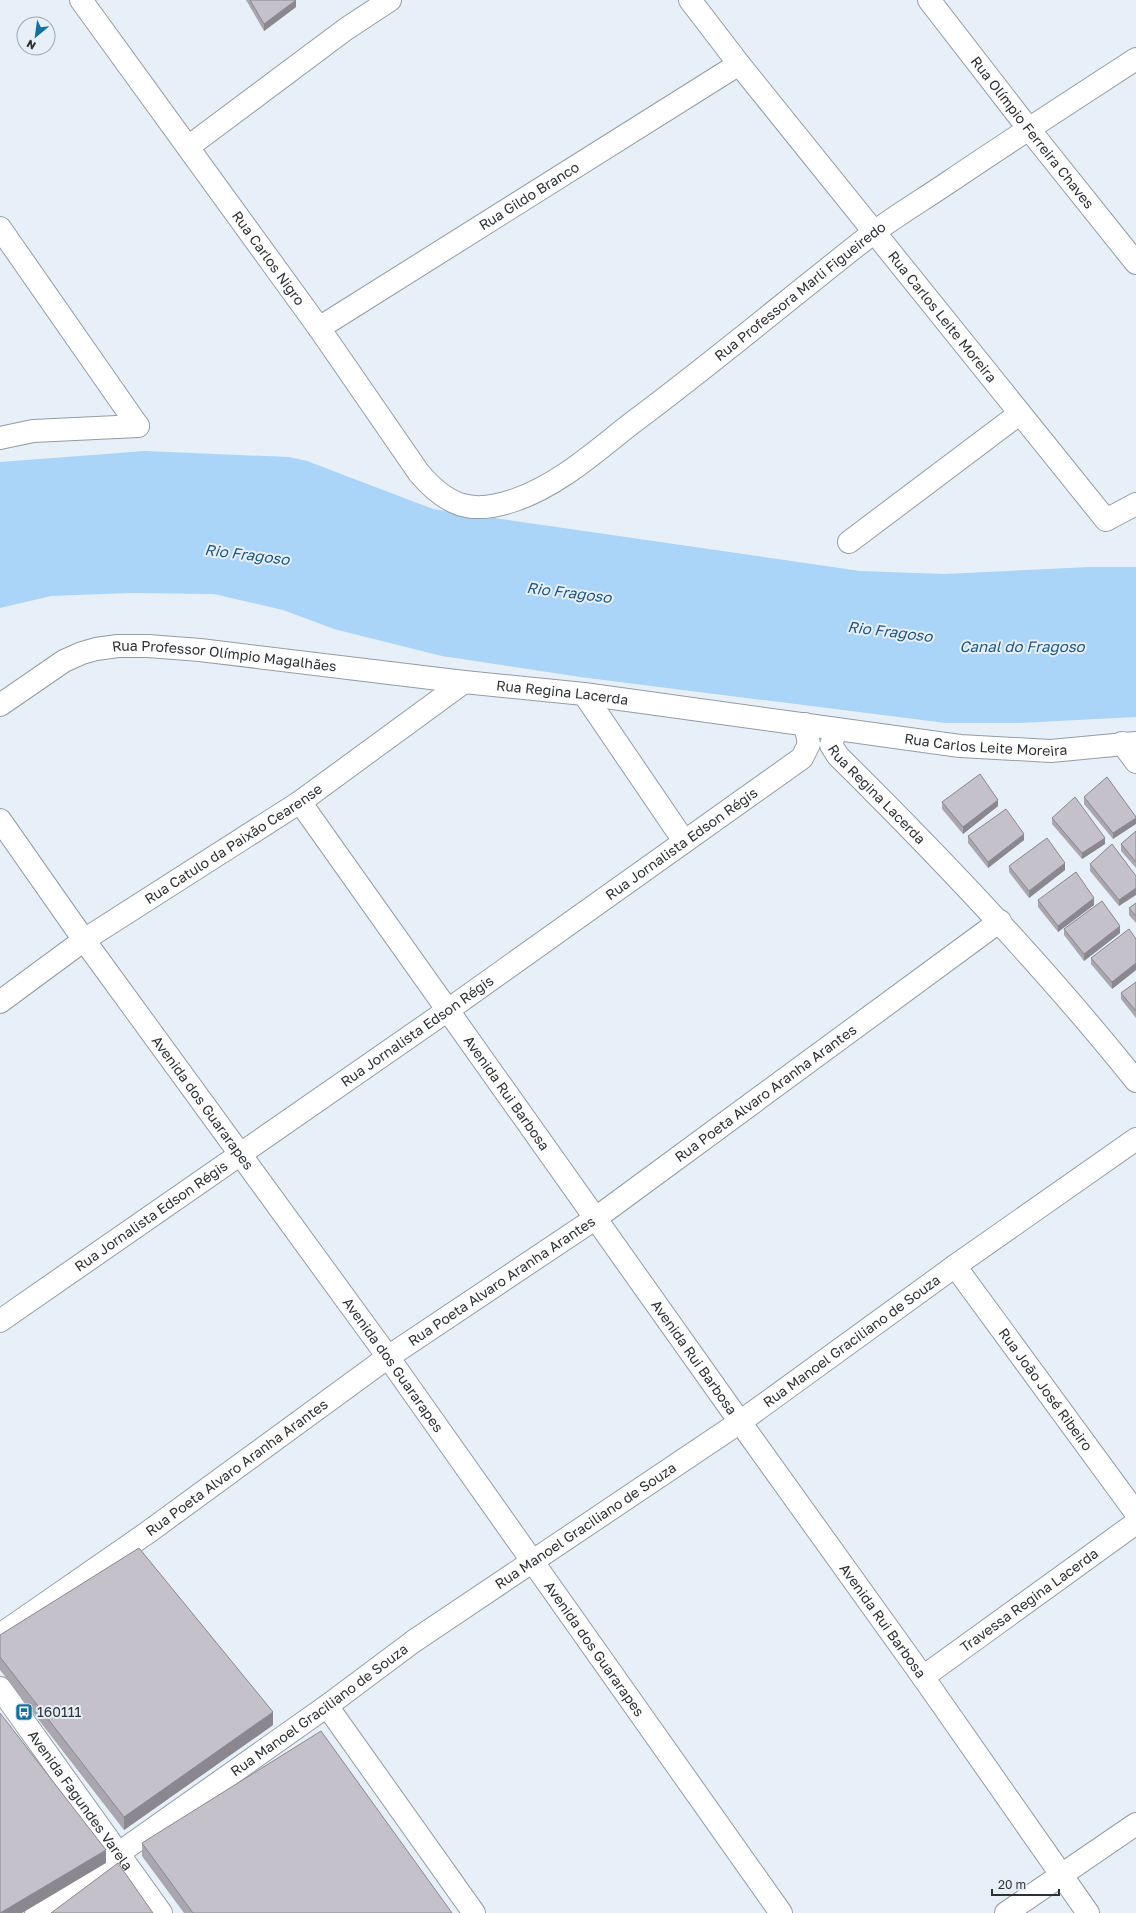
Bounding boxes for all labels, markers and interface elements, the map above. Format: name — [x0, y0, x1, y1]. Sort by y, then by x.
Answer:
north arrow — [16, 16, 56, 56]
text: N — [24, 37, 38, 53]
street label: Rua Olímpio Ferreira Chaves — [968, 53, 1098, 212]
street label: Rua Gildo Branco — [476, 158, 582, 233]
street label: Rua Carlos Nigro — [229, 207, 309, 308]
street label: Rua Professora Marli Figueiredo — [711, 218, 889, 364]
street label: Rua Carlos Leite Moreira — [885, 247, 1001, 385]
water label: Rio Fragoso — [204, 540, 292, 569]
water label: Rio Fragoso — [526, 578, 614, 607]
water label: Rio Fragoso — [847, 617, 935, 646]
street label: Rua Professor Olímpio Magalhães — [111, 637, 338, 674]
water label: Canal do Fragoso — [959, 637, 1086, 656]
street label: Rua Regina Lacerda — [495, 676, 629, 708]
street label: Rua Carlos Leite Moreira — [903, 729, 1068, 759]
street label: Rua Regina Lacerda — [825, 741, 929, 847]
street label: Rua Catulo da Paixão Cearense — [141, 780, 325, 907]
street label: Rua Jornalista Edson Régis — [602, 784, 760, 903]
street label: Rua Jornalista Edson Régis — [337, 971, 496, 1090]
street label: Rua Poeta Alvaro Aranha Arantes — [671, 1021, 859, 1165]
street label: Avenida dos Guararapes — [149, 1032, 258, 1173]
street label: Avenida Rui Barbosa — [460, 1032, 554, 1154]
street label: Rua Jornalista Edson Régis — [71, 1157, 231, 1275]
street label: Rua Poeta Alvaro Aranha Arantes — [405, 1212, 598, 1349]
street label: Rua Manoel Graciliano de Souza — [760, 1271, 943, 1410]
street label: Avenida dos Guararapes — [340, 1294, 447, 1435]
street label: Avenida Rui Barbosa — [648, 1296, 741, 1418]
street label: Rua João José Ribeiro — [995, 1324, 1096, 1454]
street label: Rua Poeta Alvaro Aranha Arantes — [142, 1395, 331, 1539]
street label: Rua Manoel Graciliano de Souza — [491, 1458, 679, 1592]
street label: Travessa Regina Lacerda — [957, 1544, 1101, 1655]
street label: Avenida Rui Barbosa — [836, 1560, 930, 1681]
street label: Avenida dos Guararapes — [541, 1578, 648, 1720]
street label: Rua Manoel Graciliano de Souza — [227, 1640, 411, 1780]
bus stop icon: 160111 — [14, 1702, 34, 1722]
place label: 160111 — [37, 1703, 82, 1720]
street label: Avenida Fagundes Varela — [25, 1727, 137, 1873]
scale bar — [992, 1871, 1059, 1897]
text: 20 m — [998, 1877, 1026, 1892]

